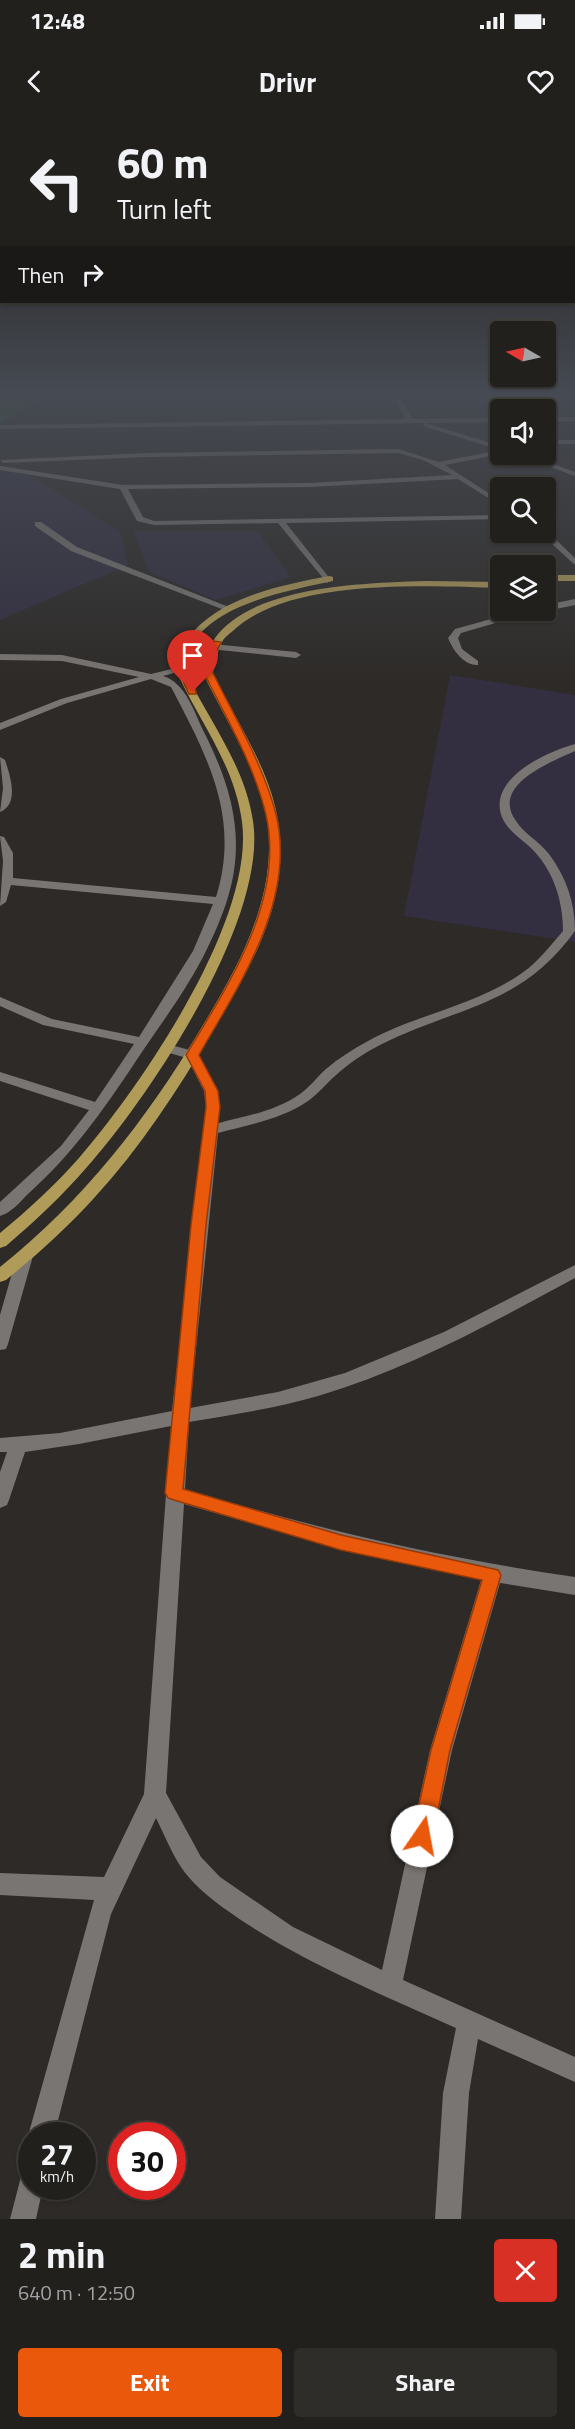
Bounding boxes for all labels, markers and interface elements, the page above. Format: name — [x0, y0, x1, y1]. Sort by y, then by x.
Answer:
text: 12:48 — [30, 4, 85, 38]
text: Drivr — [259, 61, 316, 102]
icon: back — [18, 65, 51, 98]
icon: heart — [524, 65, 557, 98]
text: 60 m — [117, 130, 209, 194]
icon: left — [18, 144, 96, 222]
text: Turn left — [117, 188, 211, 229]
text: Then — [18, 258, 64, 292]
icon: right — [76, 258, 109, 291]
north arrow — [490, 321, 556, 387]
map controls — [490, 321, 556, 621]
button: sound — [490, 399, 556, 465]
button: search — [490, 477, 556, 543]
button: layers — [490, 555, 556, 621]
pin — [167, 630, 218, 692]
icon: arrive — [176, 639, 209, 672]
position arrow — [390, 1804, 454, 1868]
speed limit sign: 30 — [108, 2122, 186, 2200]
text: 27 — [40, 2131, 74, 2177]
text: km/h — [40, 2165, 74, 2188]
text: 2 min — [18, 2227, 105, 2282]
button: close — [494, 2239, 557, 2302]
text: 640 m · 12:50 — [18, 2277, 135, 2308]
button: Exit — [18, 2348, 282, 2417]
button: Share — [294, 2348, 557, 2417]

